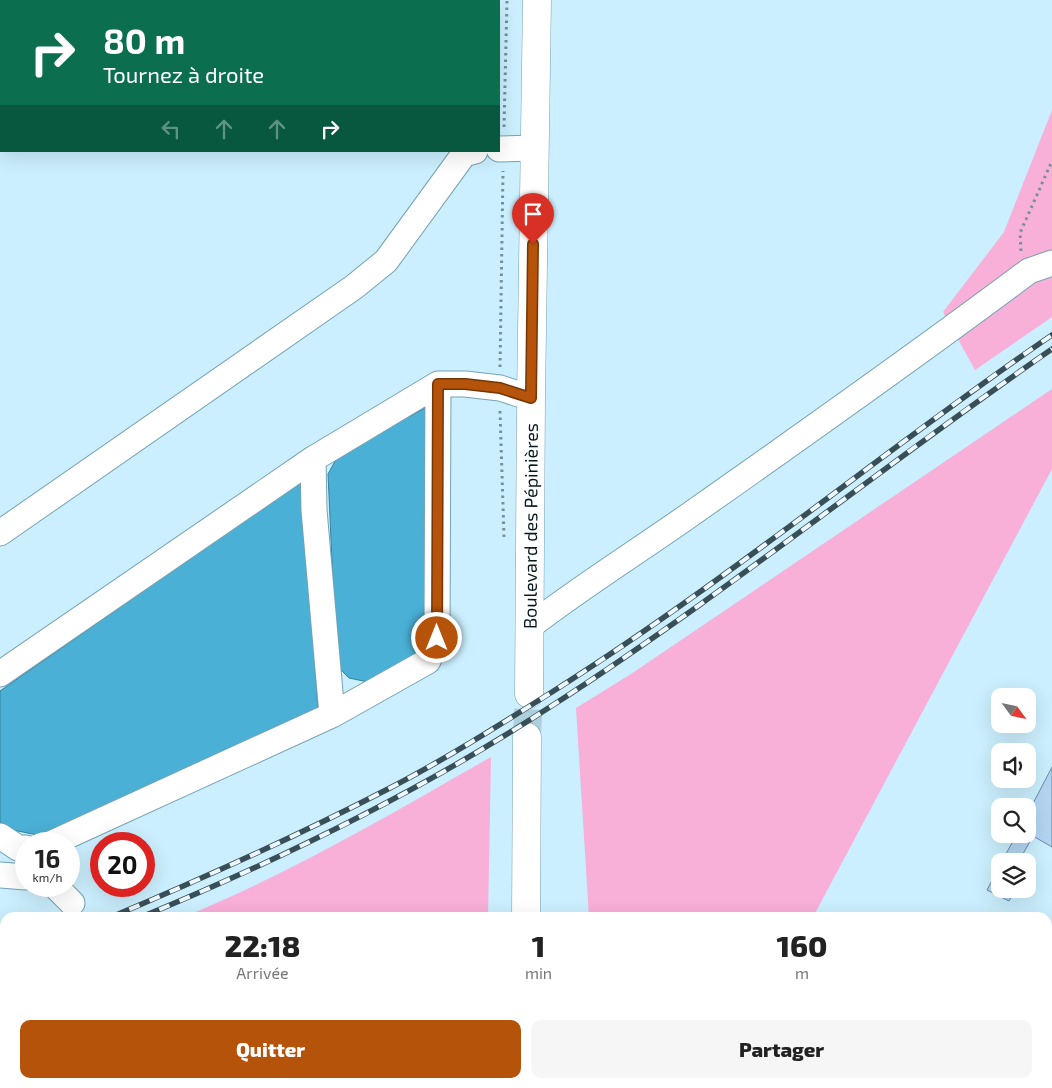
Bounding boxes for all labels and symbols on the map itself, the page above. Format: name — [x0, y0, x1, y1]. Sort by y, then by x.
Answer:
pin — [512, 193, 554, 244]
street label: Boulevard des Pépinières — [518, 423, 542, 629]
position arrow — [410, 611, 462, 663]
north arrow — [991, 688, 1036, 732]
speed limit sign: 20 — [90, 832, 155, 897]

